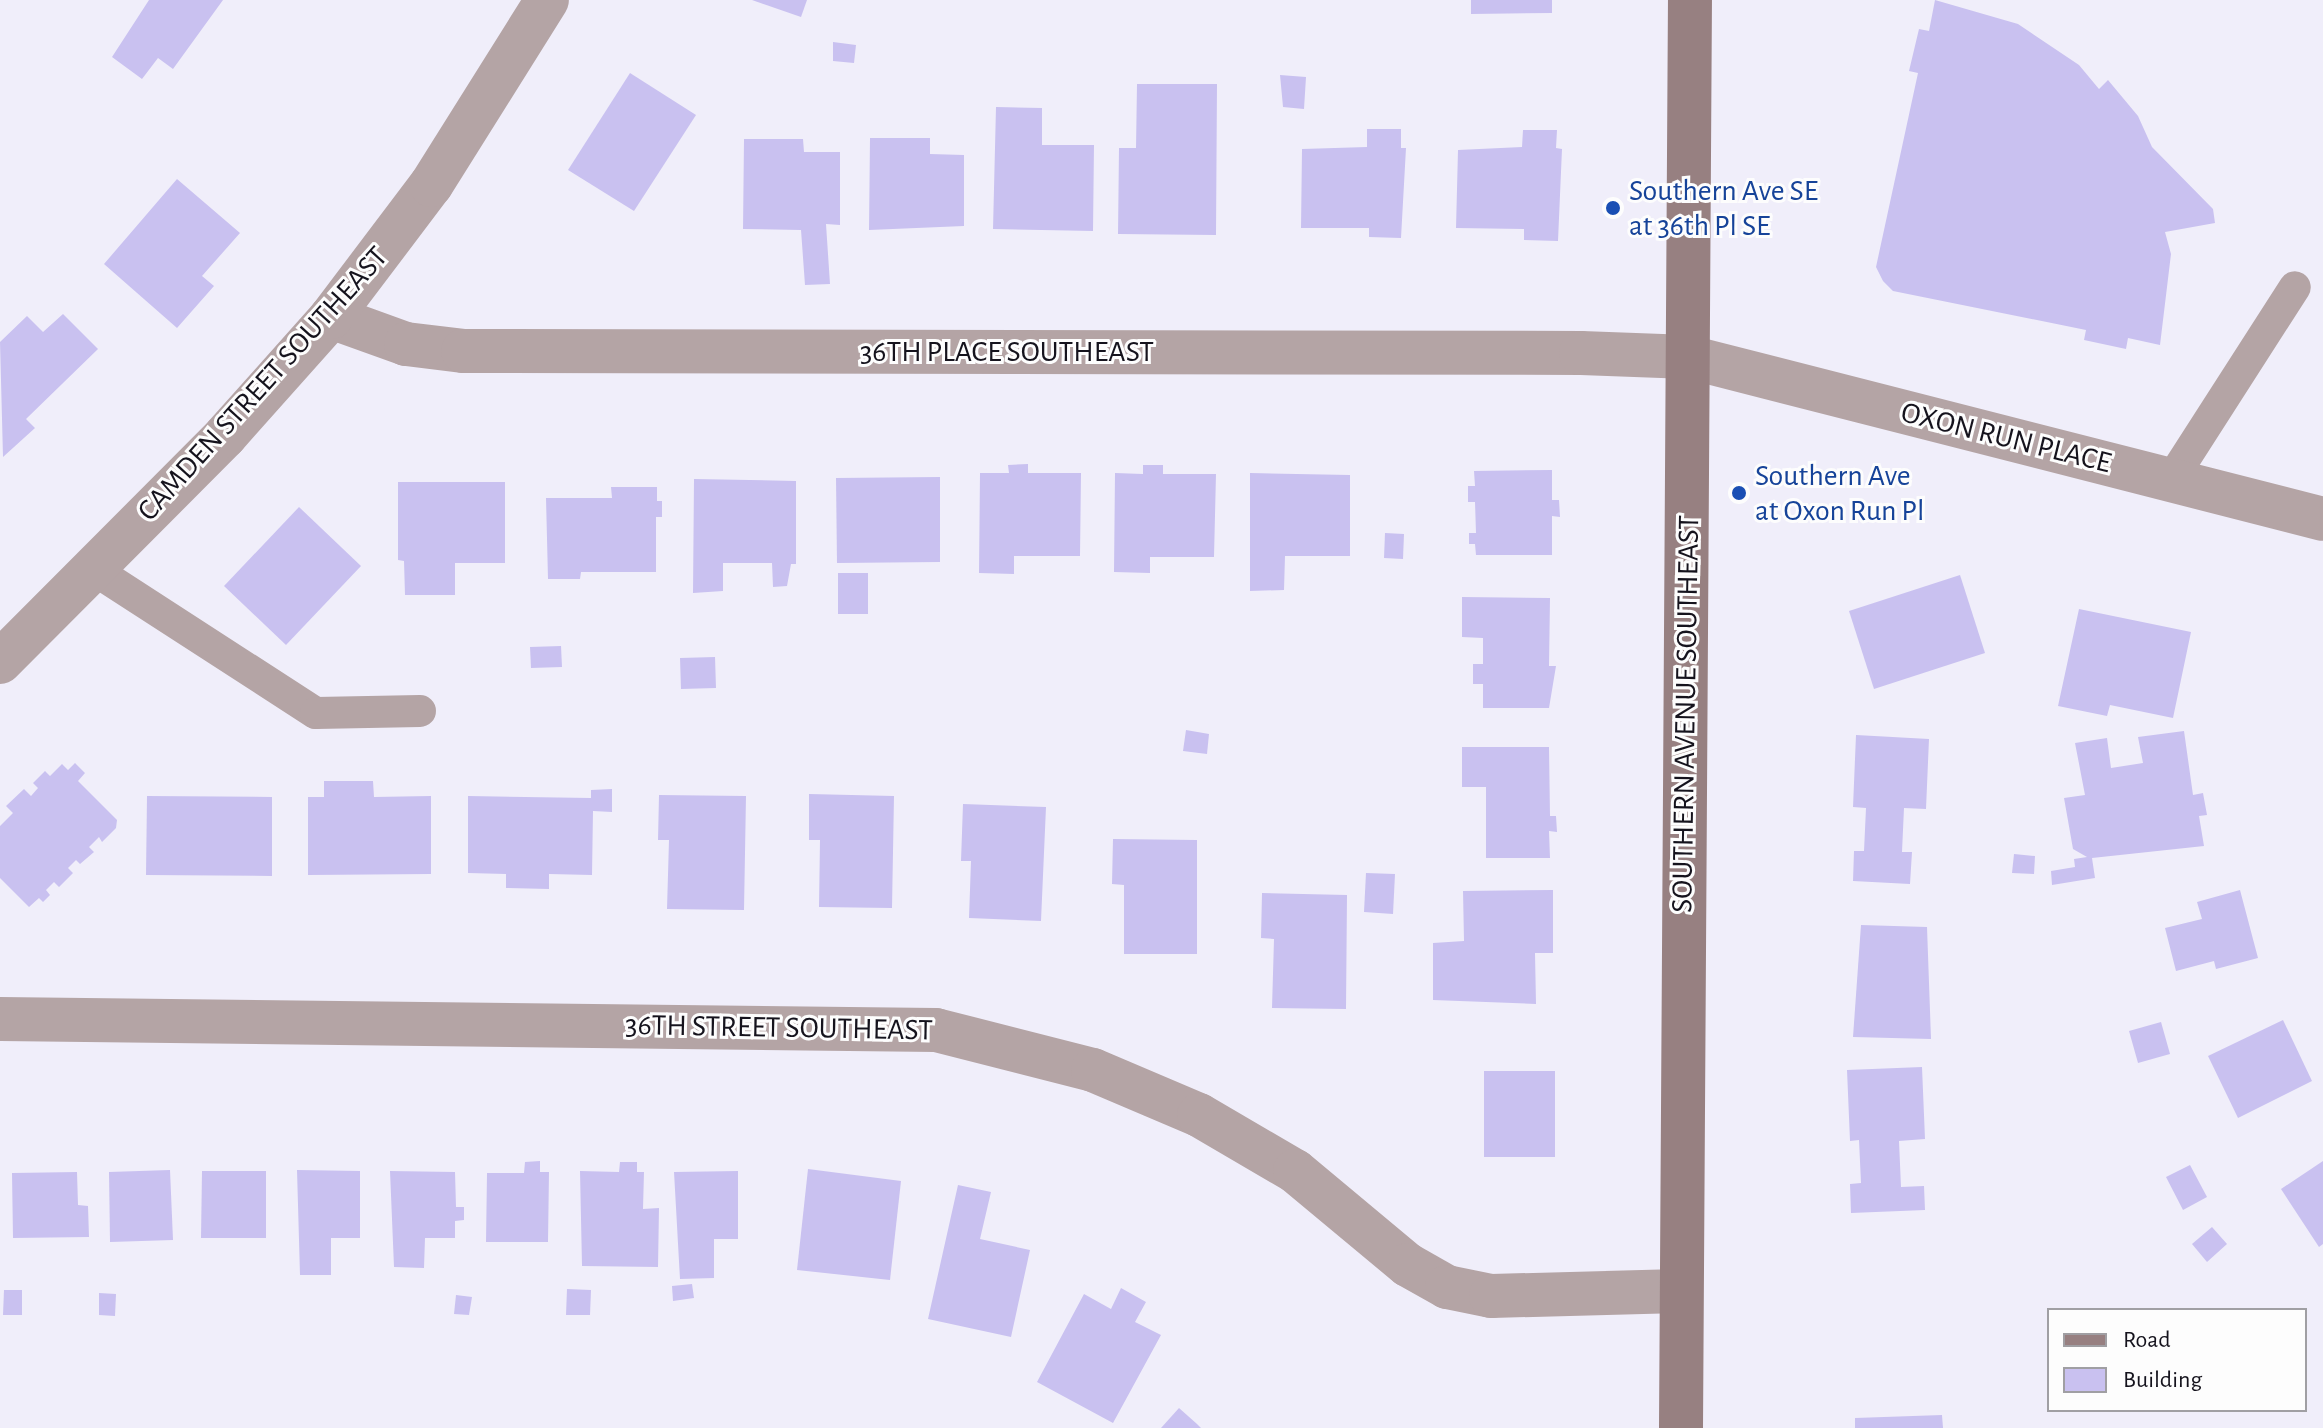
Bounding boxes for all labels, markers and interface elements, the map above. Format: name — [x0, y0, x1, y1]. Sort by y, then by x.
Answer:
place label: Southern Ave SE at 36th Pl SE — [1629, 173, 1818, 244]
marker: Southern Ave SE at 36th Pl SE — [1604, 199, 1622, 217]
street label: CAMDEN STREET SOUTHEAST — [130, 239, 396, 529]
street label: 36TH PLACE SOUTHEAST — [860, 334, 1154, 370]
street label: OXON RUN PLACE — [1897, 394, 2115, 482]
place label: Southern Ave at Oxon Run Pl — [1755, 458, 1924, 528]
marker: Southern Ave at Oxon Run Pl — [1730, 484, 1748, 502]
street label: SOUTHERN AVENUE SOUTHEAST — [1665, 515, 1707, 913]
street label: 36TH STREET SOUTHEAST — [625, 1007, 933, 1049]
legend — [2047, 1308, 2307, 1412]
text: Road — [2123, 1328, 2171, 1352]
text: Building — [2123, 1368, 2202, 1392]

